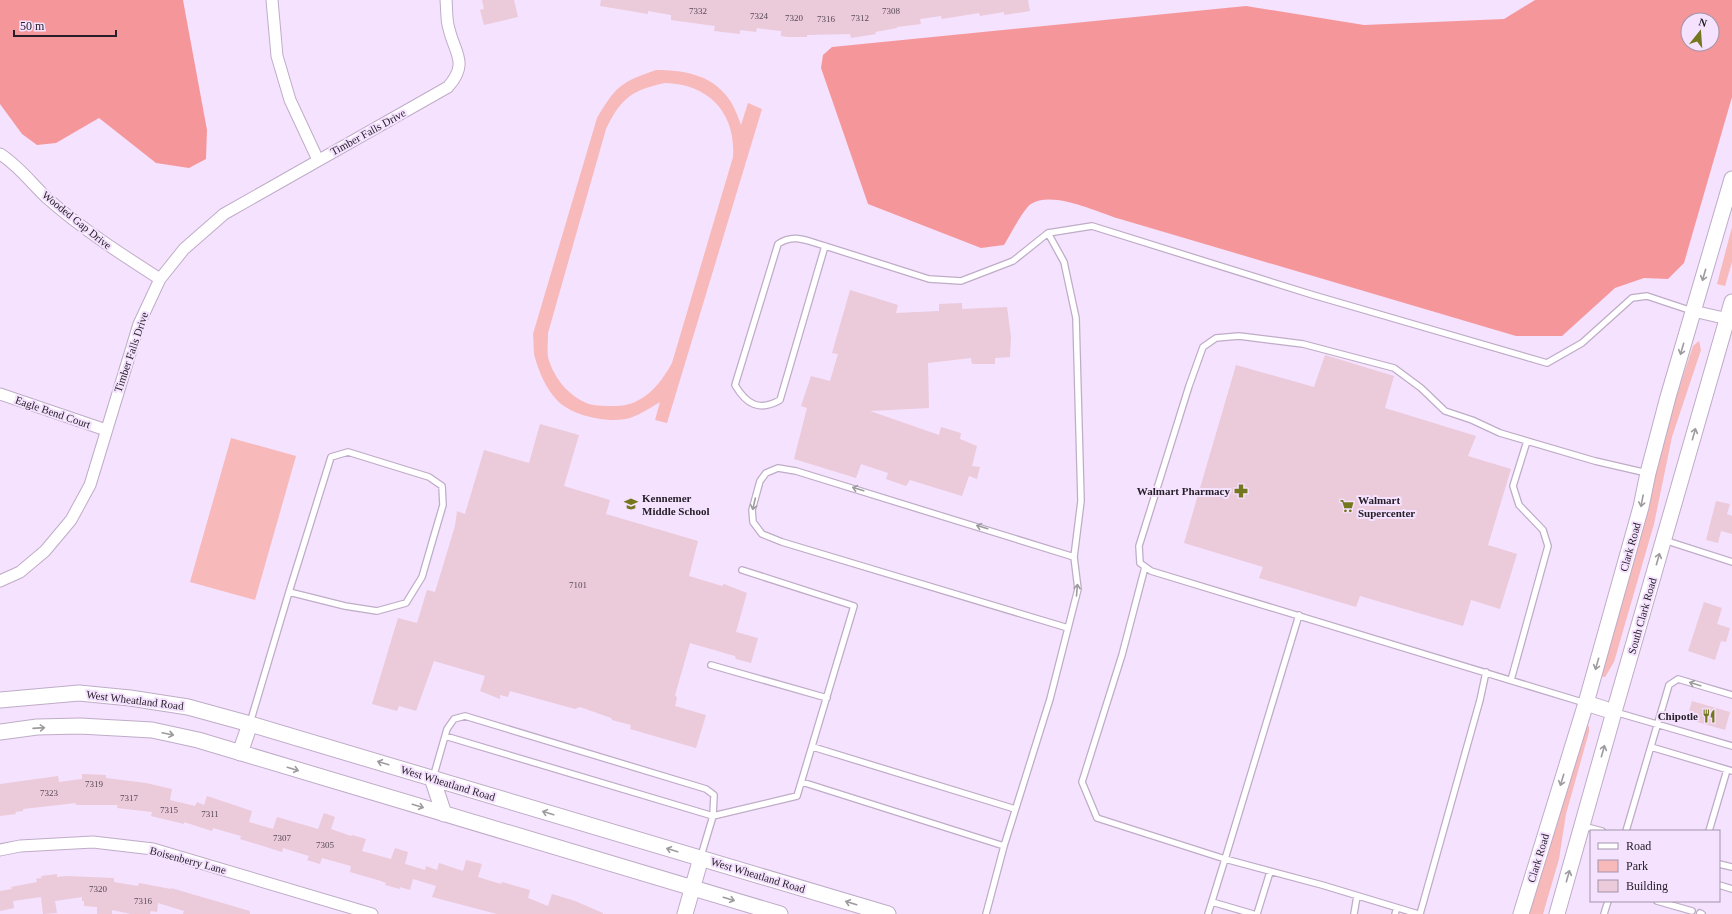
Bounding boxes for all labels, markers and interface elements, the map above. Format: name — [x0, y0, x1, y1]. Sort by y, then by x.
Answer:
house number: 7332 — [689, 6, 707, 16]
house number: 7308 — [882, 6, 901, 16]
house number: 7324 — [750, 11, 769, 21]
scale bar — [14, 12, 116, 38]
north arrow — [1680, 12, 1720, 52]
house number: 7320 — [785, 13, 804, 23]
house number: 7312 — [851, 13, 869, 23]
house number: 7316 — [817, 14, 836, 24]
text: N — [1697, 16, 1709, 29]
text: 50 m — [20, 19, 45, 33]
street label: Timber Falls Drive — [328, 106, 408, 158]
street label: Wooded Gap Drive — [40, 189, 114, 252]
one-way arrow — [1700, 268, 1707, 281]
street label: Timber Falls Drive — [112, 310, 150, 394]
one-way arrow — [1678, 342, 1685, 355]
street label: Eagle Bend Court — [14, 393, 92, 431]
one-way arrow — [1691, 428, 1698, 441]
pharmacy icon: Walmart Pharmacy — [1233, 483, 1249, 499]
one-way arrow — [852, 485, 865, 492]
place label: Walmart Pharmacy — [1137, 485, 1230, 497]
place label: Kennemer Middle School — [642, 492, 710, 517]
place label: Walmart Supercenter — [1358, 494, 1415, 519]
one-way arrow — [1638, 495, 1646, 508]
school or university icon: Kennemer Middle School — [623, 496, 639, 512]
one-way arrow — [749, 498, 757, 511]
supermarket icon: Walmart Supercenter — [1339, 498, 1355, 514]
street label: Clark Road — [1617, 521, 1643, 573]
one-way arrow — [976, 523, 989, 530]
one-way arrow — [1655, 553, 1662, 566]
street label: South Clark Road — [1625, 576, 1659, 656]
house number: 7101 — [569, 580, 587, 590]
one-way arrow — [1073, 584, 1080, 597]
one-way arrow — [1593, 657, 1600, 670]
one-way arrow — [1688, 680, 1701, 687]
street label: West Wheatland Road — [86, 688, 185, 712]
restaurant icon: Chipotle — [1701, 708, 1717, 724]
place label: Chipotle — [1658, 710, 1698, 722]
one-way arrow — [32, 724, 45, 731]
one-way arrow — [161, 730, 174, 738]
one-way arrow — [1599, 745, 1607, 758]
one-way arrow — [377, 759, 390, 766]
street label: West Wheatland Road — [399, 763, 497, 803]
one-way arrow — [286, 766, 299, 773]
one-way arrow — [1558, 774, 1565, 787]
house number: 7319 — [85, 779, 104, 789]
house number: 7323 — [40, 788, 59, 798]
house number: 7317 — [120, 793, 139, 803]
one-way arrow — [411, 803, 424, 810]
house number: 7315 — [160, 805, 179, 815]
house number: 7311 — [201, 809, 219, 819]
one-way arrow — [542, 809, 555, 816]
legend — [1590, 830, 1720, 902]
street label: Clark Road — [1525, 832, 1551, 884]
house number: 7307 — [273, 833, 292, 843]
text: Road — [1626, 839, 1651, 853]
house number: 7305 — [316, 840, 335, 850]
street label: Boisenberry Lane — [149, 844, 228, 876]
one-way arrow — [666, 846, 679, 853]
street label: West Wheatland Road — [709, 855, 807, 895]
text: Park — [1626, 859, 1648, 873]
one-way arrow — [1564, 870, 1572, 883]
text: Building — [1626, 879, 1668, 893]
house number: 7320 — [89, 884, 108, 894]
house number: 7316 — [134, 896, 153, 906]
one-way arrow — [723, 896, 736, 903]
one-way arrow — [844, 899, 857, 906]

